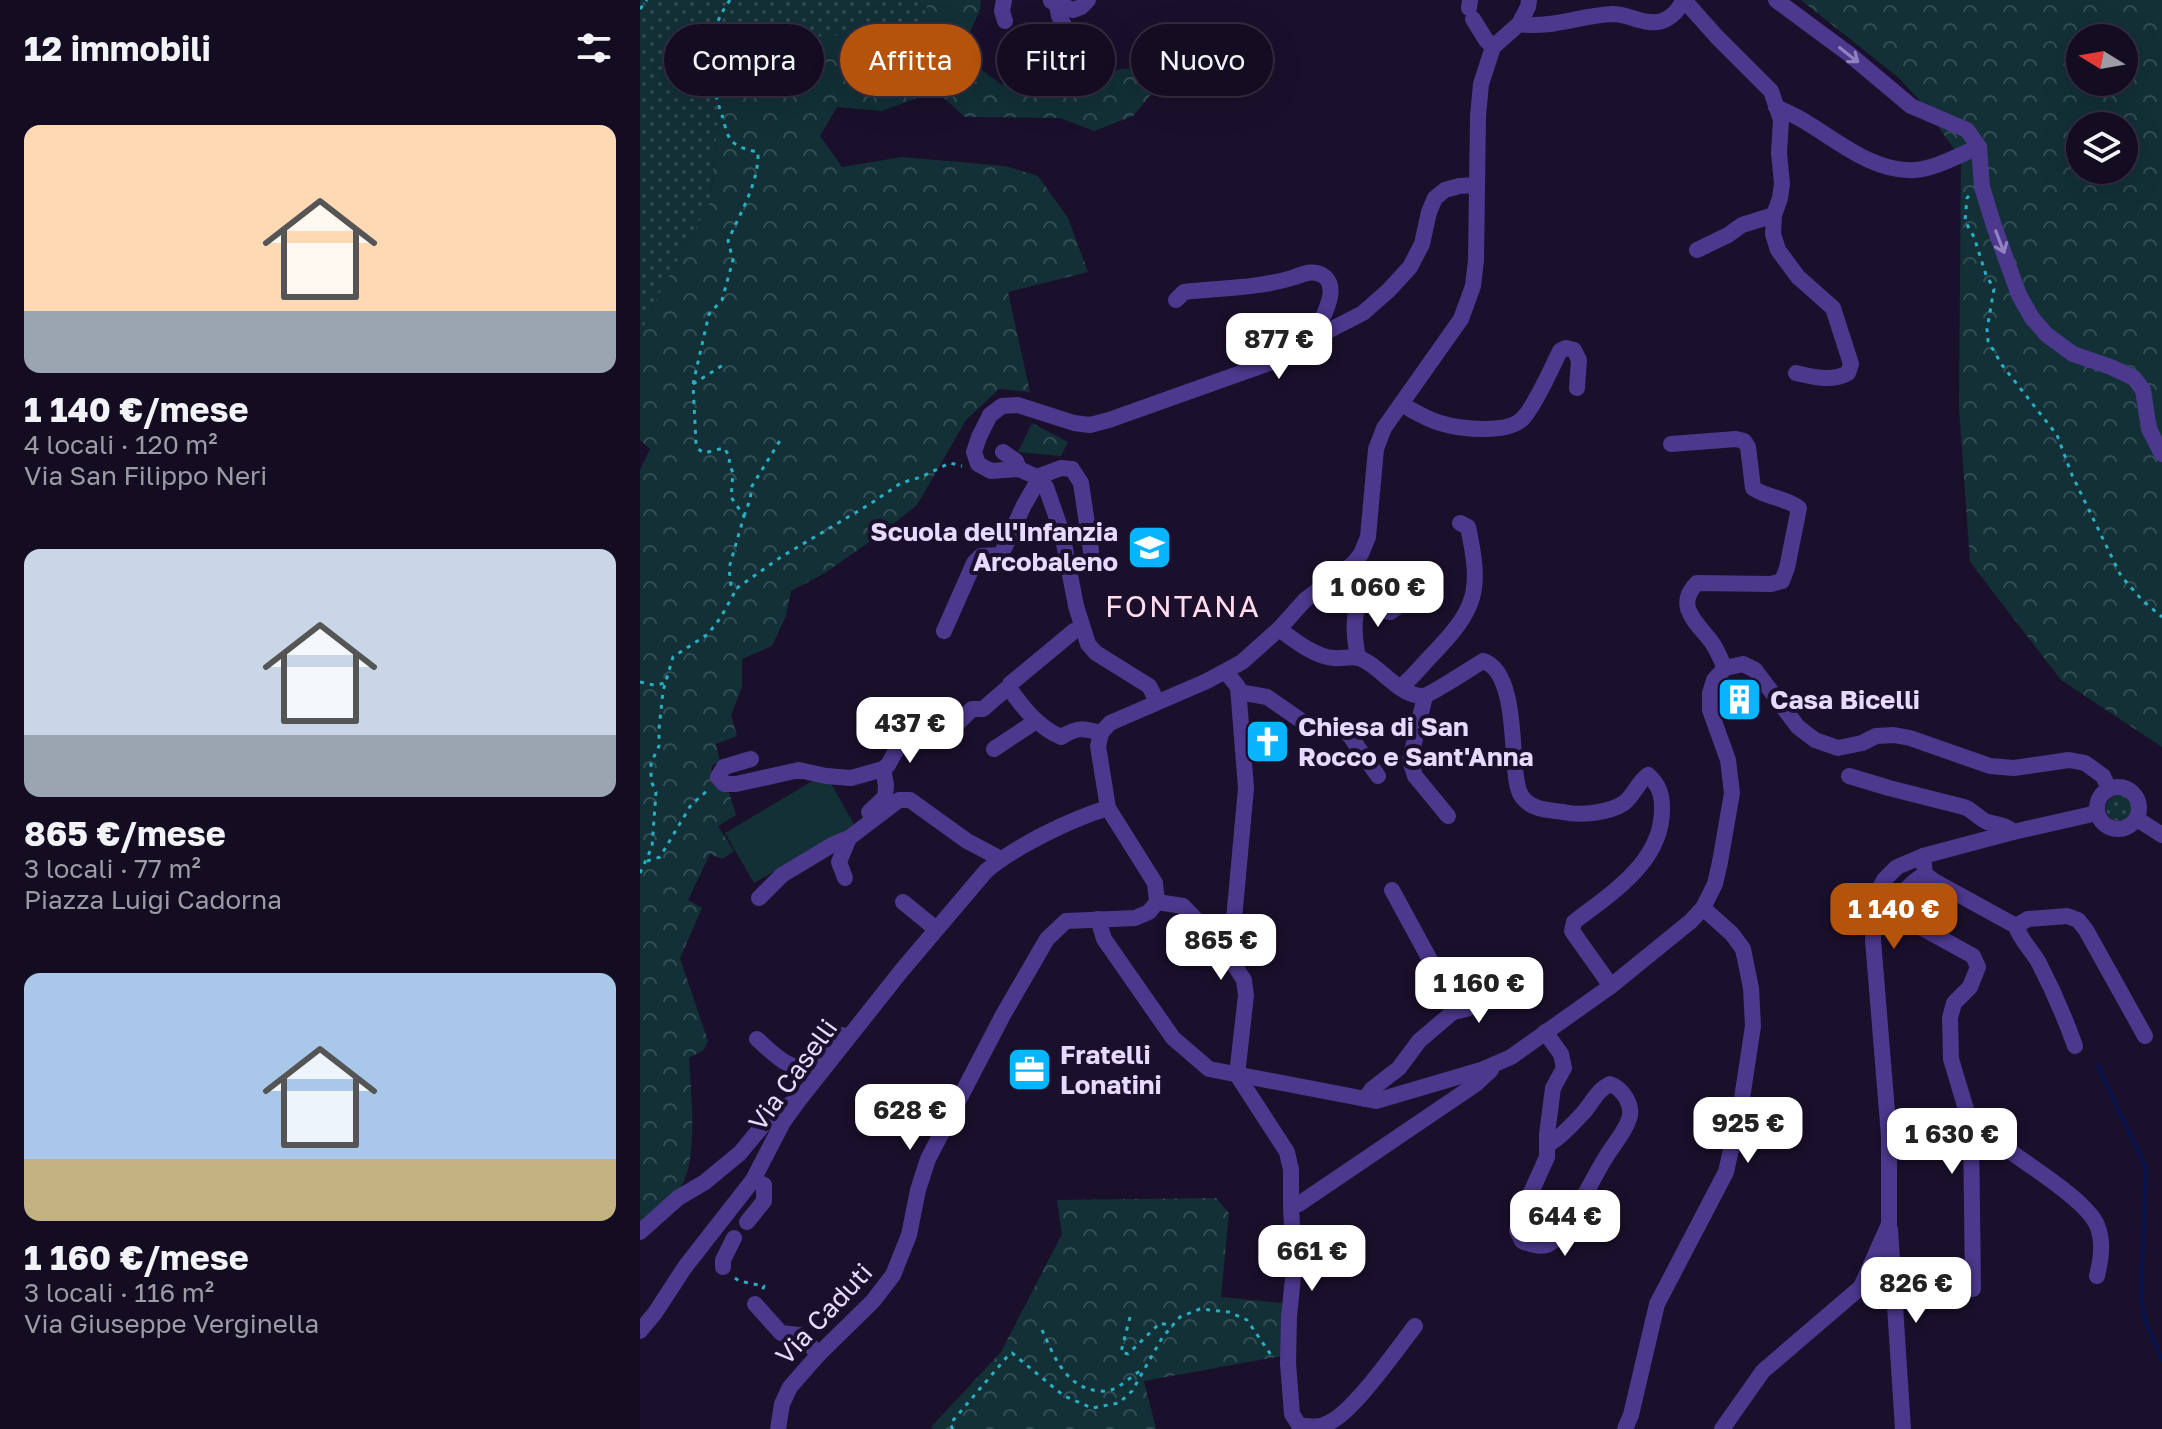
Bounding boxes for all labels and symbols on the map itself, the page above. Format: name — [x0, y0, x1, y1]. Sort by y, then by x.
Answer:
north arrow — [2066, 24, 2138, 96]
one-way arrow — [1838, 46, 1859, 63]
one-way arrow — [1994, 229, 2008, 254]
pin: 877 € — [1223, 313, 1335, 381]
place label: Scuola dell'Infanzia Arcobaleno — [870, 516, 1118, 577]
school or university icon: Scuola dell'Infanzia Arcobaleno — [1125, 523, 1173, 571]
pin: 1 060 € — [1304, 561, 1452, 629]
district label: FONTANA — [1105, 588, 1261, 624]
building icon: Casa Bicelli — [1715, 676, 1763, 724]
place label: Casa Bicelli — [1770, 684, 1920, 715]
pin: 437 € — [854, 697, 966, 765]
place label: Chiesa di San Rocco e Sant'Anna — [1298, 711, 1533, 772]
church icon: Chiesa di San Rocco e Sant'Anna — [1243, 718, 1291, 766]
pin: 1 140 € — [1820, 883, 1968, 951]
pin: 865 € — [1165, 914, 1277, 982]
pin: 1 160 € — [1405, 957, 1553, 1025]
street label: Via Caselli — [742, 1013, 843, 1137]
place label: Fratelli Lonatini — [1060, 1039, 1162, 1100]
office icon: Fratelli Lonatini — [1005, 1046, 1053, 1094]
pin: 628 € — [854, 1084, 966, 1152]
pin: 925 € — [1692, 1097, 1804, 1165]
pin: 1 630 € — [1878, 1108, 2026, 1176]
pin: 644 € — [1509, 1190, 1621, 1258]
pin: 661 € — [1256, 1225, 1368, 1293]
street label: Via Caduti — [769, 1257, 878, 1371]
pin: 826 € — [1860, 1257, 1972, 1325]

